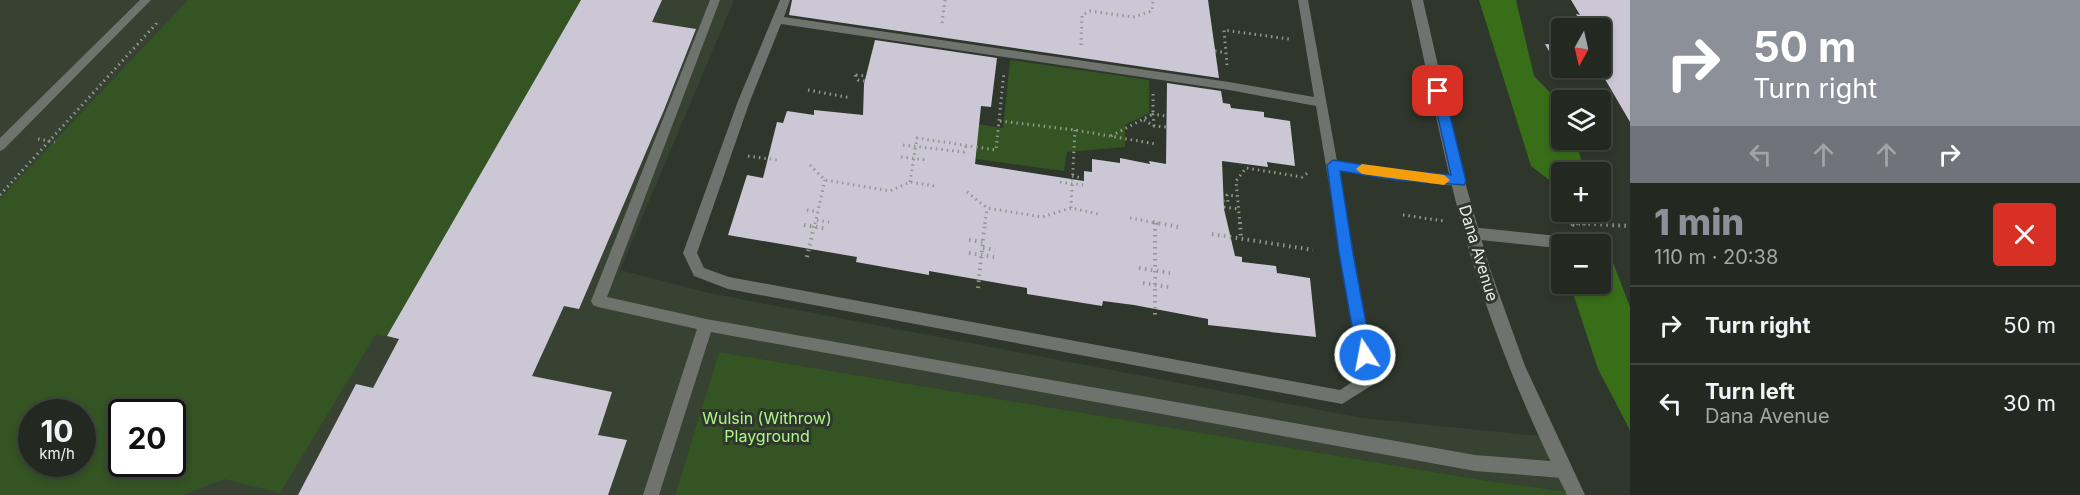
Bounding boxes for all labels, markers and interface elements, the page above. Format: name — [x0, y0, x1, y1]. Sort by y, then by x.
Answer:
north arrow — [1551, 18, 1611, 78]
map controls — [1551, 18, 1611, 294]
text: 50 m — [1753, 21, 1856, 72]
icon: right — [1654, 24, 1732, 102]
pin — [1412, 65, 1463, 116]
text: Turn right — [1753, 72, 1877, 105]
icon: arrive — [1421, 74, 1454, 107]
button: layers — [1551, 90, 1611, 150]
icon: left — [1744, 138, 1777, 171]
icon: ahead — [1807, 138, 1840, 171]
icon: ahead — [1870, 138, 1903, 171]
icon: right — [1933, 138, 1966, 171]
button: + — [1551, 162, 1611, 222]
text: 1 min — [1654, 200, 1744, 244]
street label: Dana Avenue — [1455, 202, 1503, 304]
button: close — [1993, 203, 2056, 266]
button: − — [1551, 234, 1611, 294]
text: 110 m · 20:38 — [1654, 245, 1778, 269]
icon: right — [1654, 309, 1687, 342]
text: Turn right — [1705, 312, 1811, 338]
text: 50 m — [2003, 312, 2056, 338]
position arrow — [1333, 323, 1397, 387]
text: Turn left — [1705, 378, 1795, 404]
icon: left — [1654, 387, 1687, 420]
text: 30 m — [2003, 390, 2056, 416]
speed limit sign: 20 — [108, 399, 186, 477]
text: Dana Avenue — [1705, 404, 1830, 428]
park label: Wulsin (Withrow) Playground — [702, 408, 832, 446]
text: 10 — [40, 413, 74, 449]
text: km/h — [39, 444, 75, 463]

